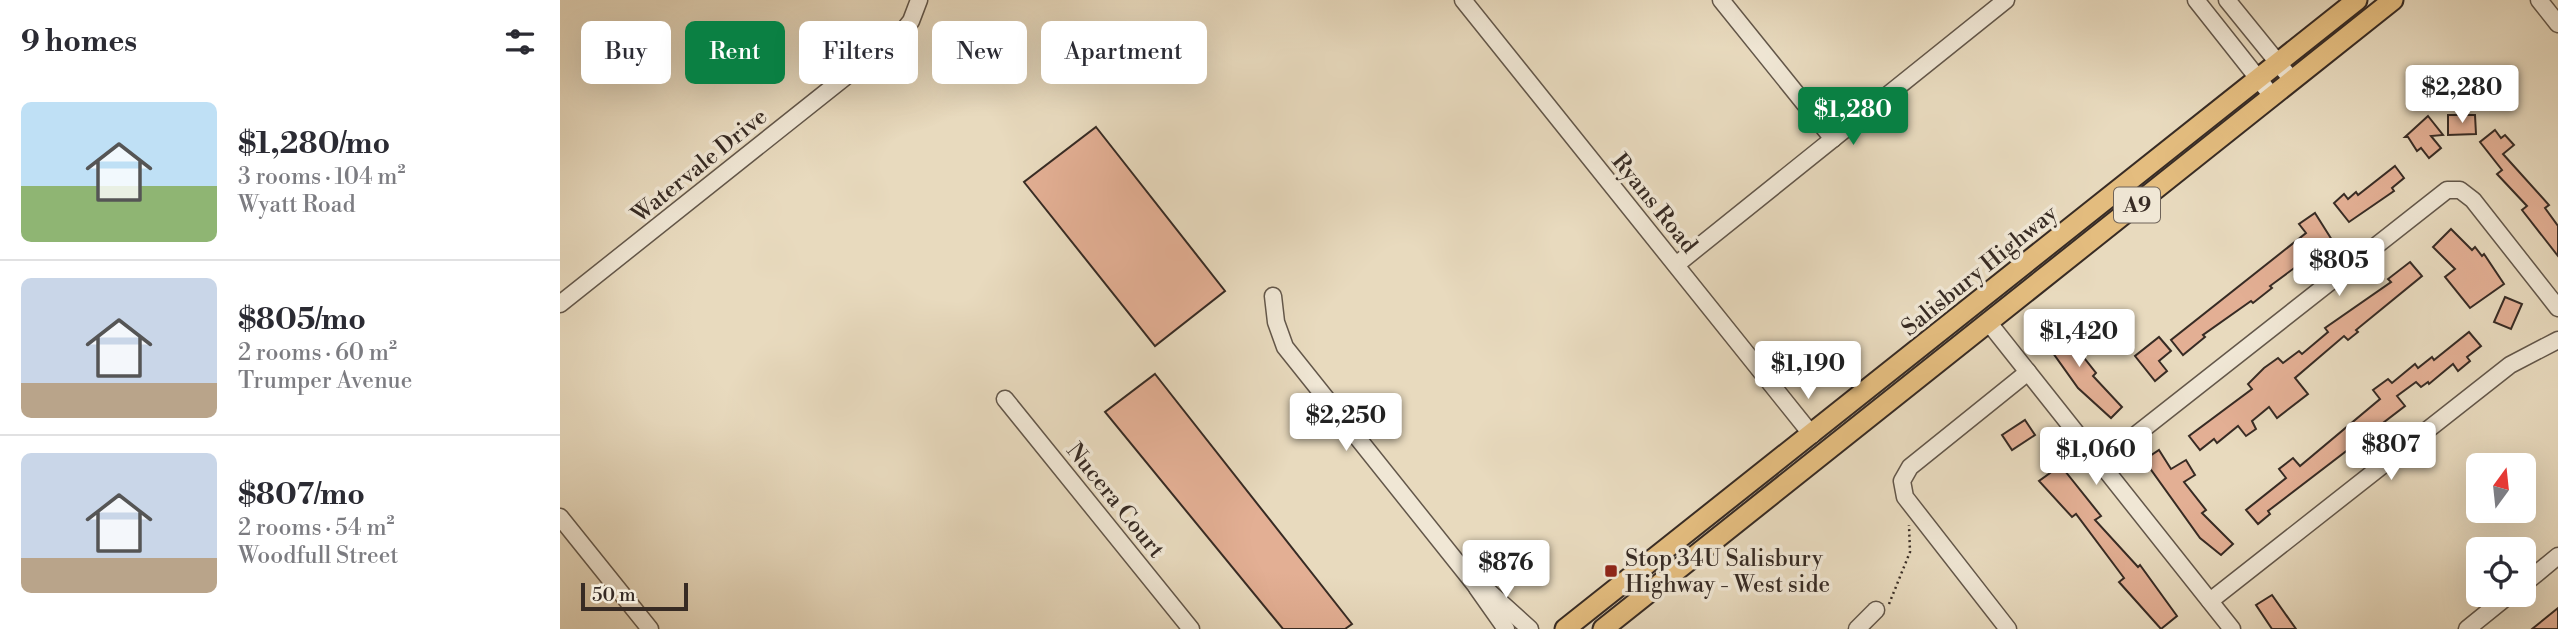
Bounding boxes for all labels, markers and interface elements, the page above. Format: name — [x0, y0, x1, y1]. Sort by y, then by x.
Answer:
chip: Buy — [581, 21, 671, 84]
chip: Rent — [685, 21, 785, 84]
chip: Filters — [799, 21, 918, 84]
chip: New — [932, 21, 1027, 84]
chip: Apartment — [1041, 21, 1207, 84]
text: 9 homes — [21, 23, 137, 61]
icon: filters — [501, 23, 539, 61]
pin: $2,280 — [2405, 66, 2519, 125]
text: $2,280 — [2422, 74, 2502, 102]
pin: $1,280 — [1796, 88, 1910, 147]
text: $1,280 — [1814, 96, 1892, 124]
street label: Watervale Drive — [625, 103, 773, 230]
text: $1,280/mo — [238, 125, 390, 163]
icon: home — [77, 130, 161, 214]
street label: Ryans Road — [1606, 148, 1703, 259]
text: 3 rooms · 104 m² — [238, 163, 406, 191]
road number: A9 — [2114, 188, 2160, 222]
text: Wyatt Road — [238, 191, 355, 219]
street label: Salisbury Highway — [1896, 199, 2064, 342]
pin: $805 — [2298, 238, 2380, 298]
text: $805 — [2309, 247, 2369, 275]
text: $805/mo — [238, 301, 366, 339]
icon: home — [77, 306, 161, 390]
pin: $1,420 — [2022, 310, 2136, 369]
text: $1,420 — [2040, 318, 2118, 346]
text: 2 rooms · 60 m² — [238, 339, 397, 367]
pin: $1,190 — [1751, 342, 1865, 401]
text: $1,190 — [1771, 350, 1845, 378]
text: Trumper Avenue — [238, 367, 412, 395]
pin: $2,250 — [1289, 393, 1403, 453]
text: $2,250 — [1306, 402, 1386, 430]
pin: $807 — [2350, 422, 2432, 482]
pin: $1,060 — [2039, 428, 2153, 487]
text: $807 — [2362, 431, 2420, 459]
text: $1,060 — [2056, 436, 2136, 464]
street label: Nucera Court — [1060, 437, 1170, 564]
north arrow — [2466, 453, 2536, 523]
map controls — [2466, 453, 2536, 607]
text: $807/mo — [238, 476, 365, 514]
icon: home — [77, 481, 161, 565]
text: 2 rooms · 54 m² — [238, 514, 395, 542]
button: locate — [2466, 537, 2536, 607]
pin: $876 — [1465, 540, 1547, 600]
text: Woodfull Street — [238, 542, 398, 570]
place label: Stop 34U Salisbury Highway - West side — [1625, 545, 1830, 599]
text: $876 — [1479, 549, 1533, 577]
marker: Stop 34U Salisbury Highway - West side — [1603, 563, 1619, 579]
scale bar — [581, 580, 688, 612]
text: 50 m — [592, 583, 636, 607]

